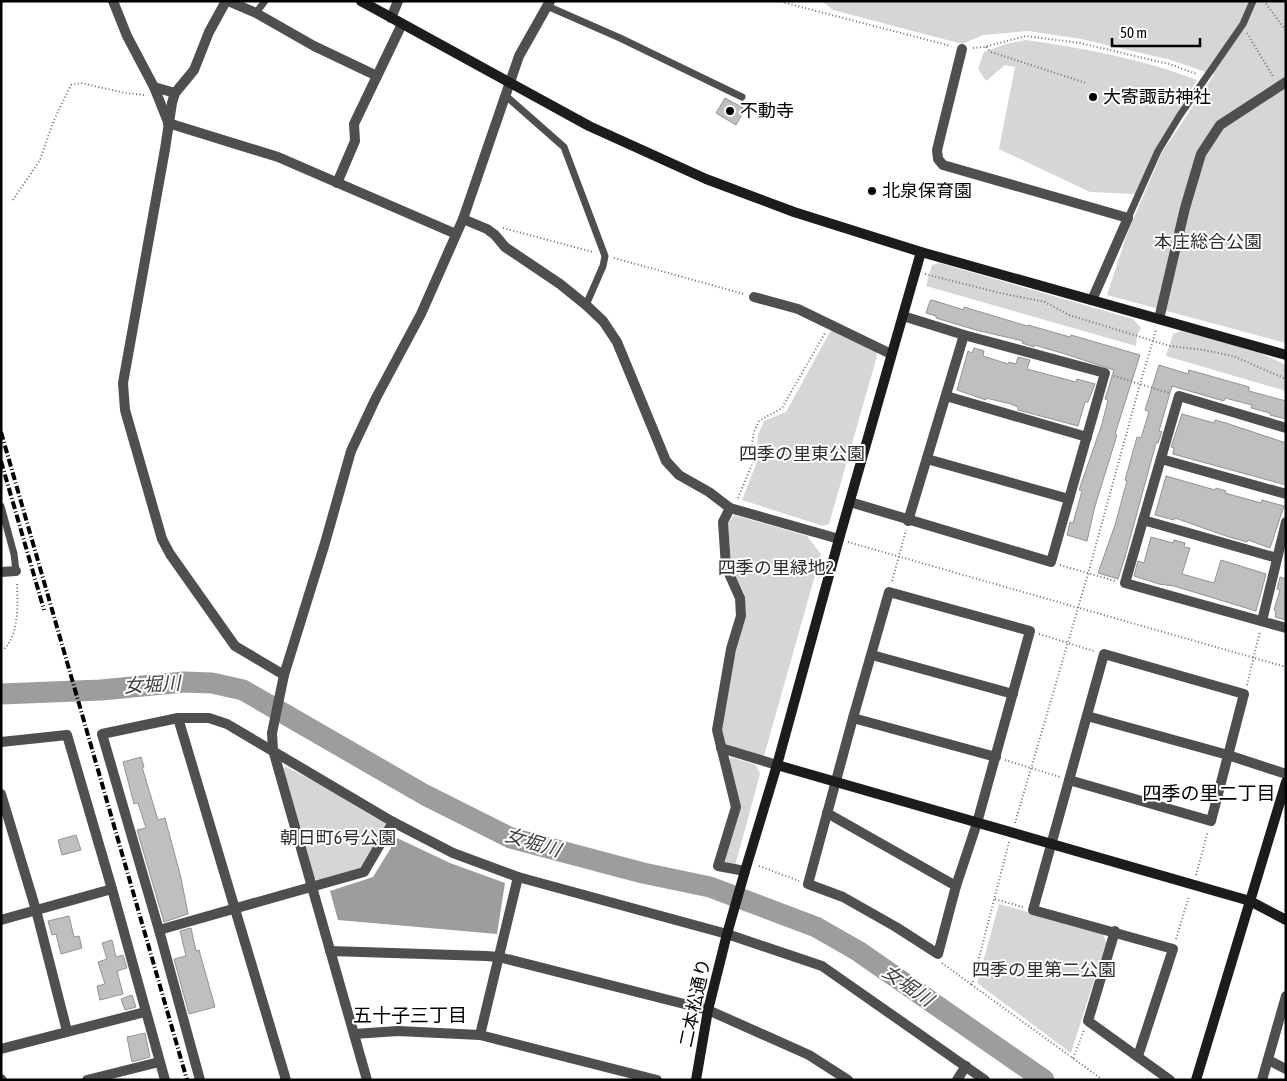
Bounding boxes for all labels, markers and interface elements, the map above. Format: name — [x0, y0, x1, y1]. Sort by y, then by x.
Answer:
scale bar — [1112, 15, 1200, 47]
text: 50 m — [1120, 24, 1147, 41]
place label: 大寄諏訪神社 — [1103, 86, 1211, 107]
marker: 大寄諏訪神社 — [1087, 91, 1099, 103]
place label: 不動寺 — [740, 100, 794, 121]
marker: 不動寺 — [724, 105, 736, 117]
place label: 北泉保育園 — [882, 180, 972, 201]
marker: 北泉保育園 — [866, 185, 878, 197]
park label: 本庄総合公園 — [1154, 231, 1262, 252]
park label: 四季の里東公園 — [739, 443, 865, 464]
park label: 四季の里緑地2 — [718, 557, 834, 578]
water label: 女堀川 — [123, 671, 183, 696]
district label: 四季の里二丁目 — [1142, 782, 1276, 804]
water label: 女堀川 — [503, 823, 565, 861]
park label: 朝日町6号公園 — [280, 827, 396, 848]
street label: 二本松通り — [675, 957, 714, 1049]
park label: 四季の里第二公園 — [972, 959, 1116, 980]
water label: 女堀川 — [878, 960, 939, 1012]
district label: 五十子三丁目 — [353, 1004, 467, 1026]

